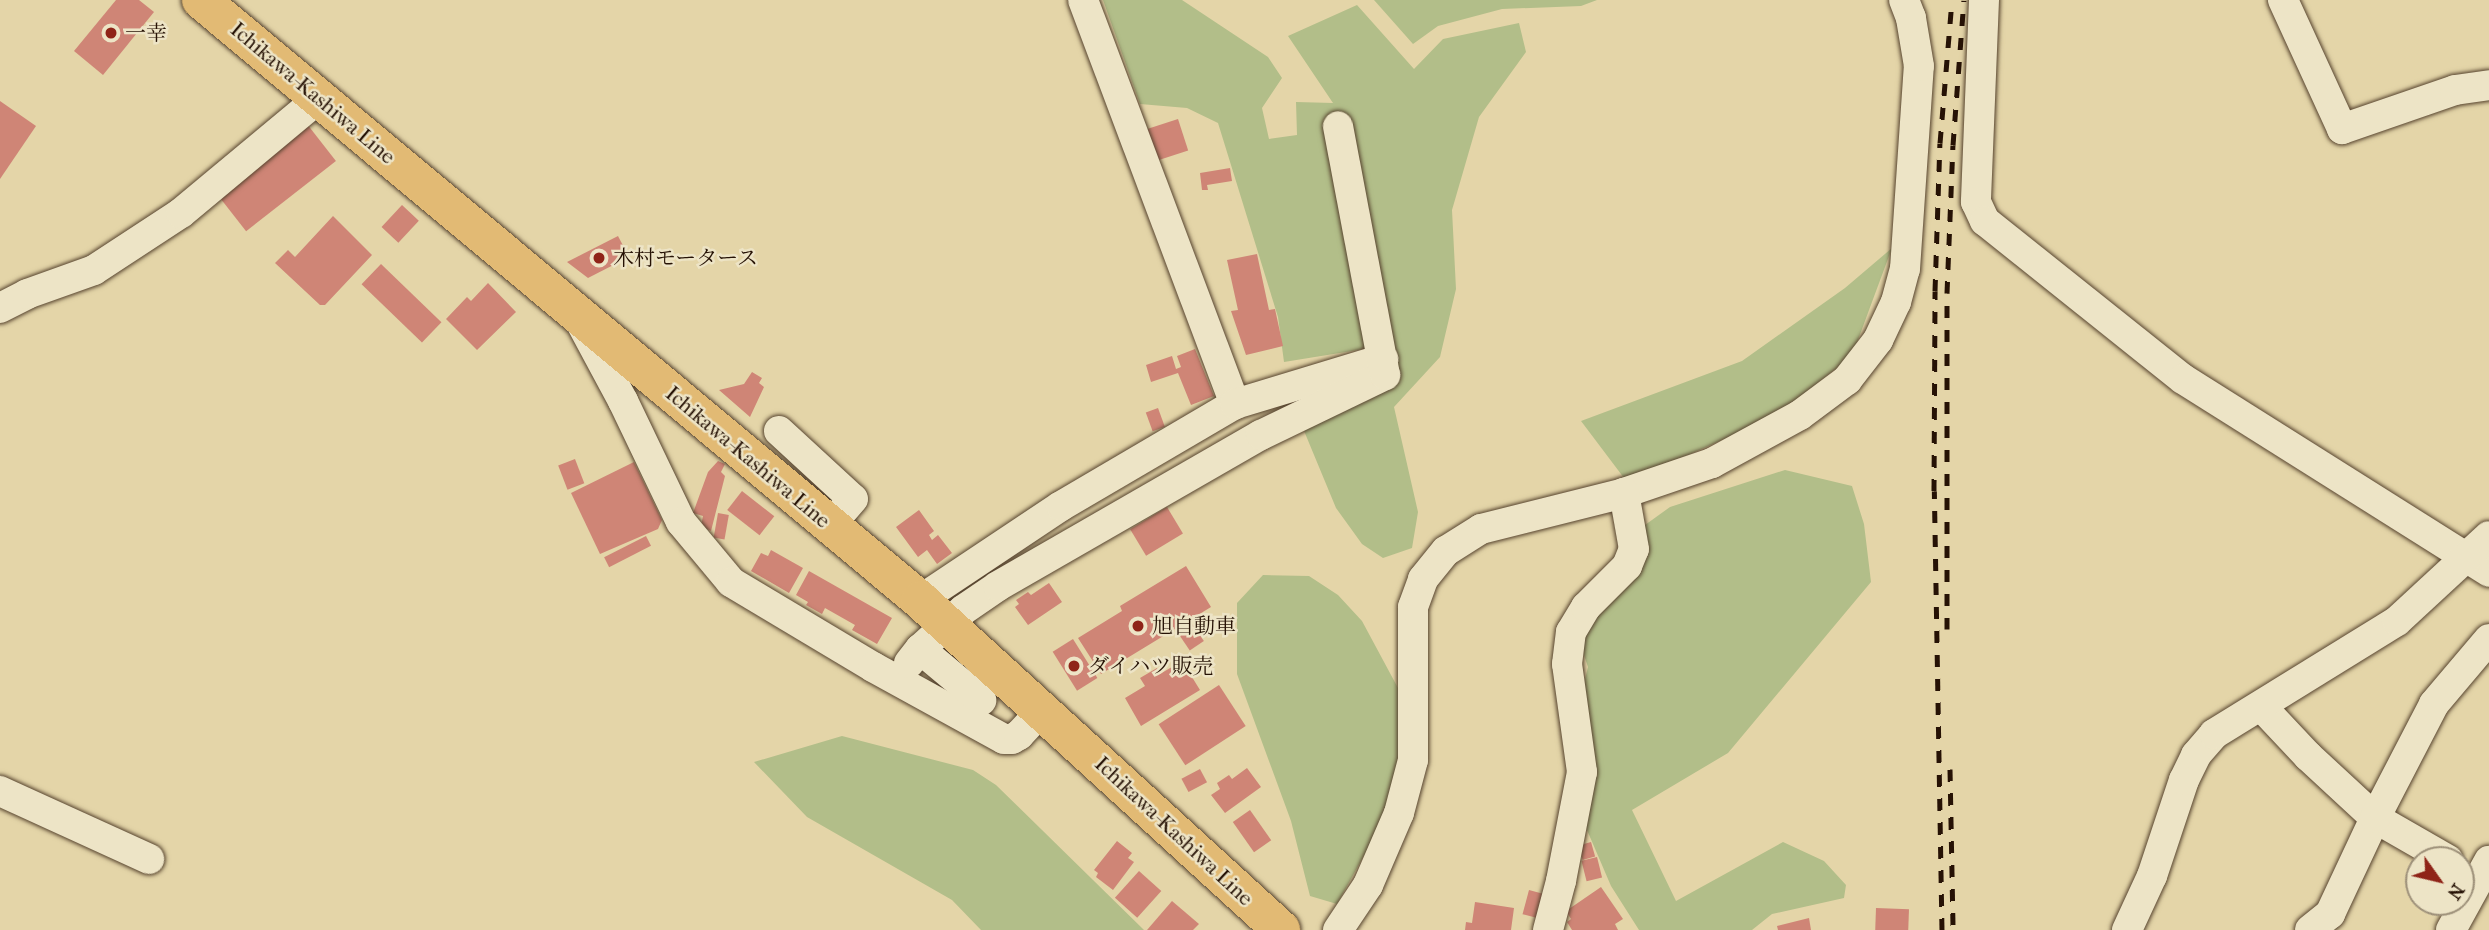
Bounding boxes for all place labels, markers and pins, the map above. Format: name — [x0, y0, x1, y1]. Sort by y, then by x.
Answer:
place label: 一幸 — [125, 20, 167, 46]
marker: 一幸 — [103, 25, 119, 41]
place label: 木村モータース — [613, 245, 759, 271]
marker: 木村モータース — [591, 250, 607, 266]
place label: 旭自動車 — [1152, 613, 1236, 639]
marker: 旭自動車 — [1130, 618, 1146, 634]
place label: ダイハツ販売 — [1088, 653, 1214, 679]
marker: ダイハツ販売 — [1066, 658, 1082, 674]

